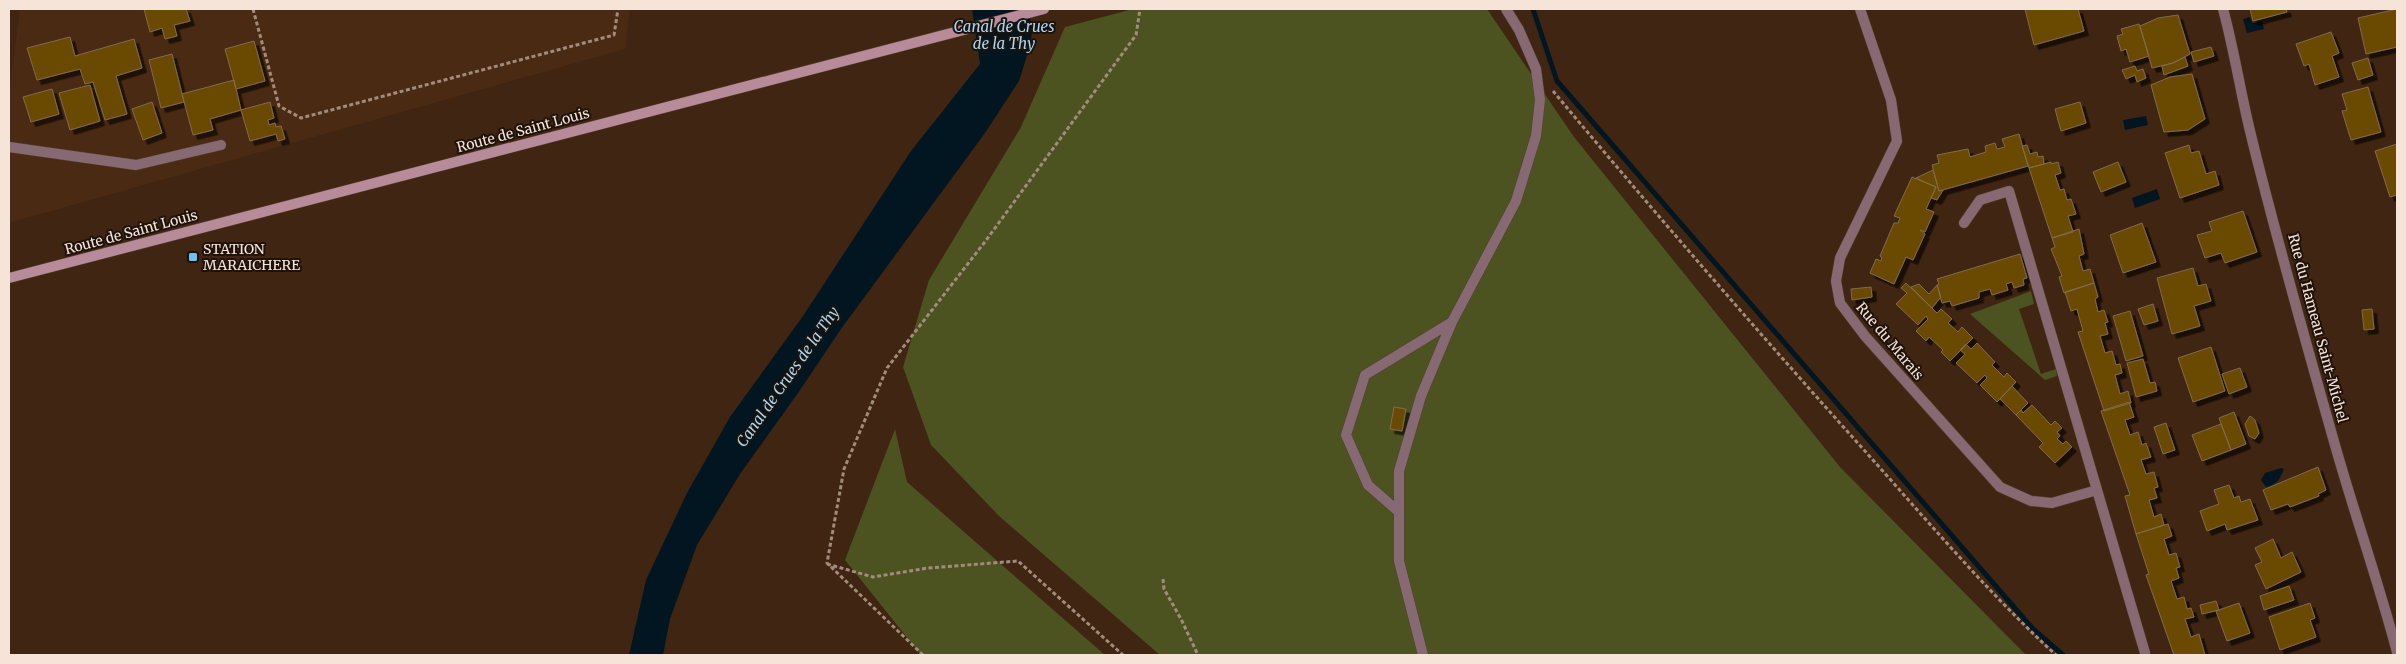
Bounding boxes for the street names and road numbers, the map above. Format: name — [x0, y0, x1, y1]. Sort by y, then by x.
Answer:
street label: Route de Saint Louis — [454, 104, 592, 156]
street label: Route de Saint Louis — [62, 206, 200, 258]
street label: Rue du Hameau Saint-Michel — [2284, 232, 2352, 425]
street label: Rue du Marais — [1852, 298, 1928, 384]

